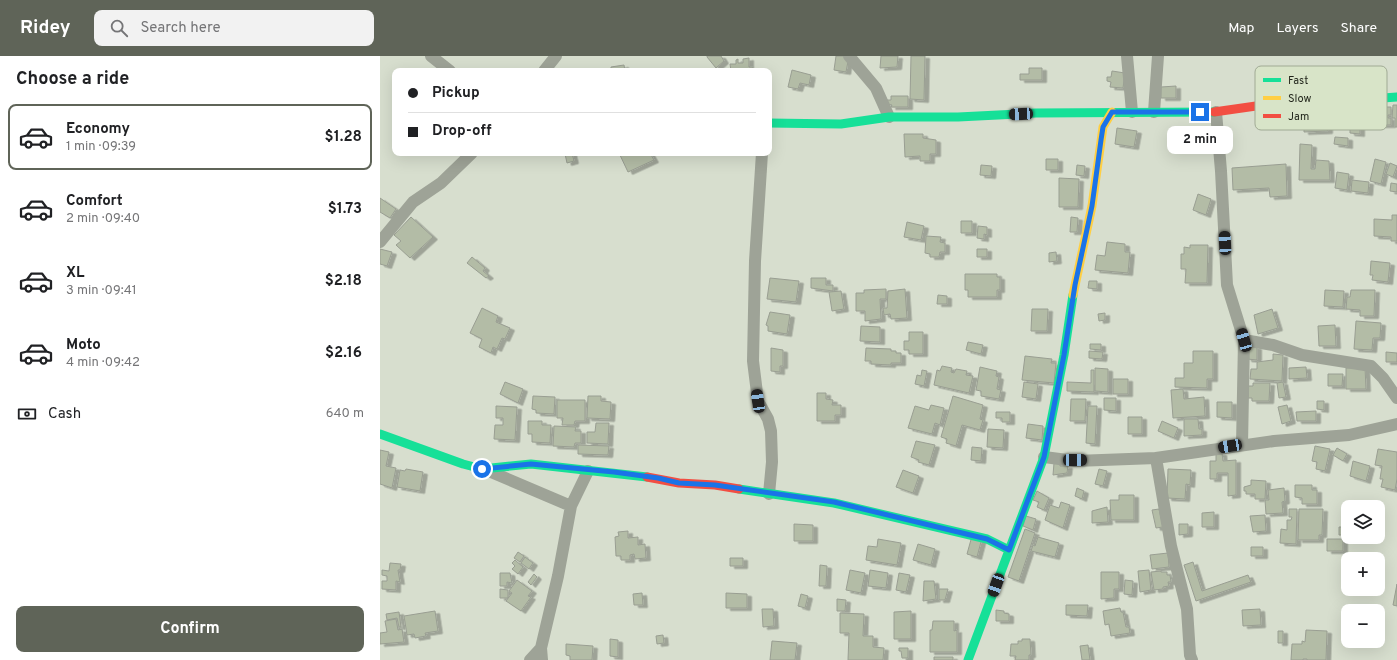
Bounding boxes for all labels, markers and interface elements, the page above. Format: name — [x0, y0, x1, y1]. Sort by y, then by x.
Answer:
search box — [94, 10, 374, 46]
text: Ridey — [20, 16, 70, 40]
icon: search — [108, 17, 130, 39]
text: Search here — [140, 19, 221, 38]
text: Map — [1228, 20, 1254, 37]
text: Layers — [1276, 20, 1318, 37]
text: Share — [1340, 20, 1377, 37]
legend — [1255, 66, 1387, 130]
text: Choose a ride — [16, 68, 129, 91]
text: Fast — [1288, 74, 1308, 88]
text: Pickup — [432, 84, 480, 103]
text: Slow — [1288, 92, 1311, 106]
route end — [1191, 103, 1209, 121]
car — [1009, 107, 1033, 121]
text: Jam — [1288, 110, 1309, 124]
icon: car — [18, 119, 54, 155]
text: Economy — [66, 120, 130, 139]
text: Drop-off — [432, 122, 492, 141]
callout: 2 min — [1167, 126, 1233, 154]
text: $1.28 — [325, 128, 362, 147]
text: 2 min — [1183, 132, 1217, 148]
text: 1 min · 09:39 — [66, 139, 136, 155]
icon: car — [18, 191, 54, 227]
text: Comfort — [66, 192, 123, 211]
text: $1.73 — [328, 200, 362, 219]
text: 2 min · 09:40 — [66, 211, 140, 227]
car — [1218, 231, 1232, 255]
icon: car — [18, 263, 54, 299]
text: XL — [66, 264, 84, 283]
text: $2.18 — [325, 272, 362, 291]
text: 3 min · 09:41 — [66, 283, 137, 299]
car — [1235, 327, 1253, 353]
icon: car — [18, 335, 54, 371]
text: Moto — [66, 336, 101, 355]
text: $2.16 — [325, 344, 362, 363]
text: 4 min · 09:42 — [66, 355, 140, 371]
car — [750, 388, 766, 414]
icon: cash — [16, 403, 38, 425]
text: Cash — [48, 405, 81, 424]
text: 640 m — [326, 406, 364, 422]
car — [1217, 438, 1243, 454]
car — [1063, 454, 1087, 466]
route start — [473, 460, 491, 478]
map controls — [1341, 500, 1385, 648]
button: layers — [1341, 500, 1385, 544]
button: + — [1341, 552, 1385, 596]
car — [986, 572, 1006, 598]
button: − — [1341, 604, 1385, 648]
button: Confirm — [16, 606, 364, 652]

